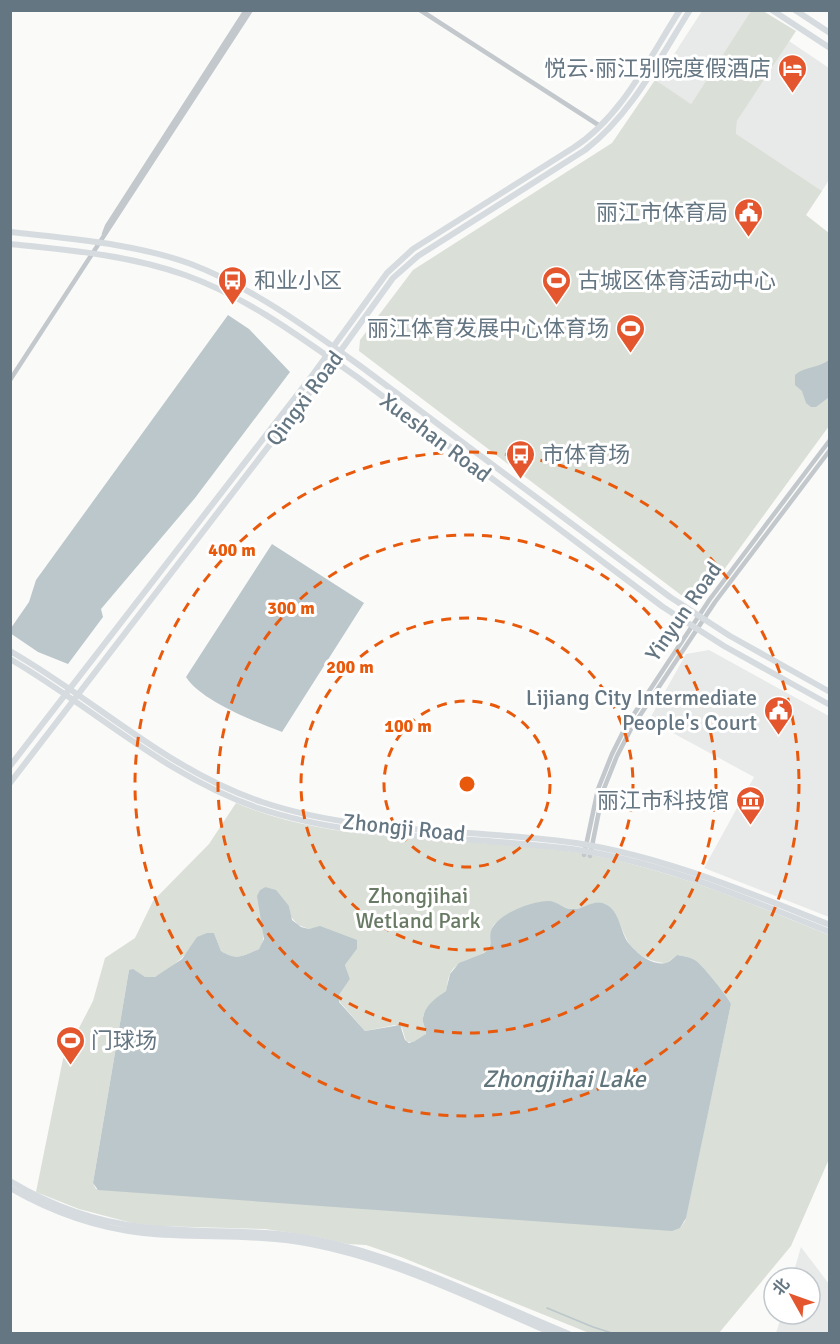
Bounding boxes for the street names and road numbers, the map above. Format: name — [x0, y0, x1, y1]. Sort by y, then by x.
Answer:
street label: Qingxi Road — [260, 345, 349, 451]
street label: Xueshan Road — [375, 387, 497, 488]
street label: Yinyun Road — [639, 556, 727, 666]
street label: Zhongji Road — [341, 808, 467, 847]

